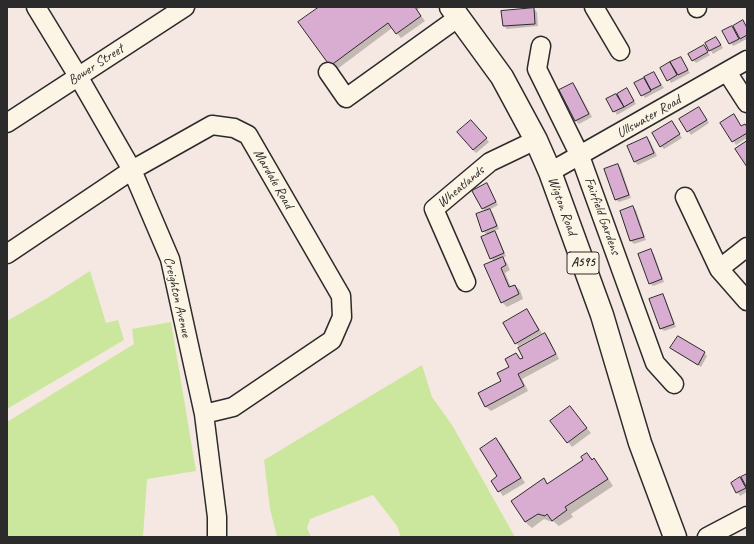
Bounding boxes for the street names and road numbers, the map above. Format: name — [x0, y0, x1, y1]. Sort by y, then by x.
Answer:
street label: Bower Street — [65, 41, 127, 89]
street label: Ullswater Road — [614, 92, 684, 142]
street label: Mardale Road — [249, 146, 297, 212]
street label: Wheatlands — [434, 162, 488, 212]
street label: Wigton Road — [544, 175, 580, 237]
street label: Fairfield Gardens — [580, 175, 624, 257]
road number: A595 — [567, 252, 599, 274]
street label: Creighton Avenue — [160, 255, 194, 339]

